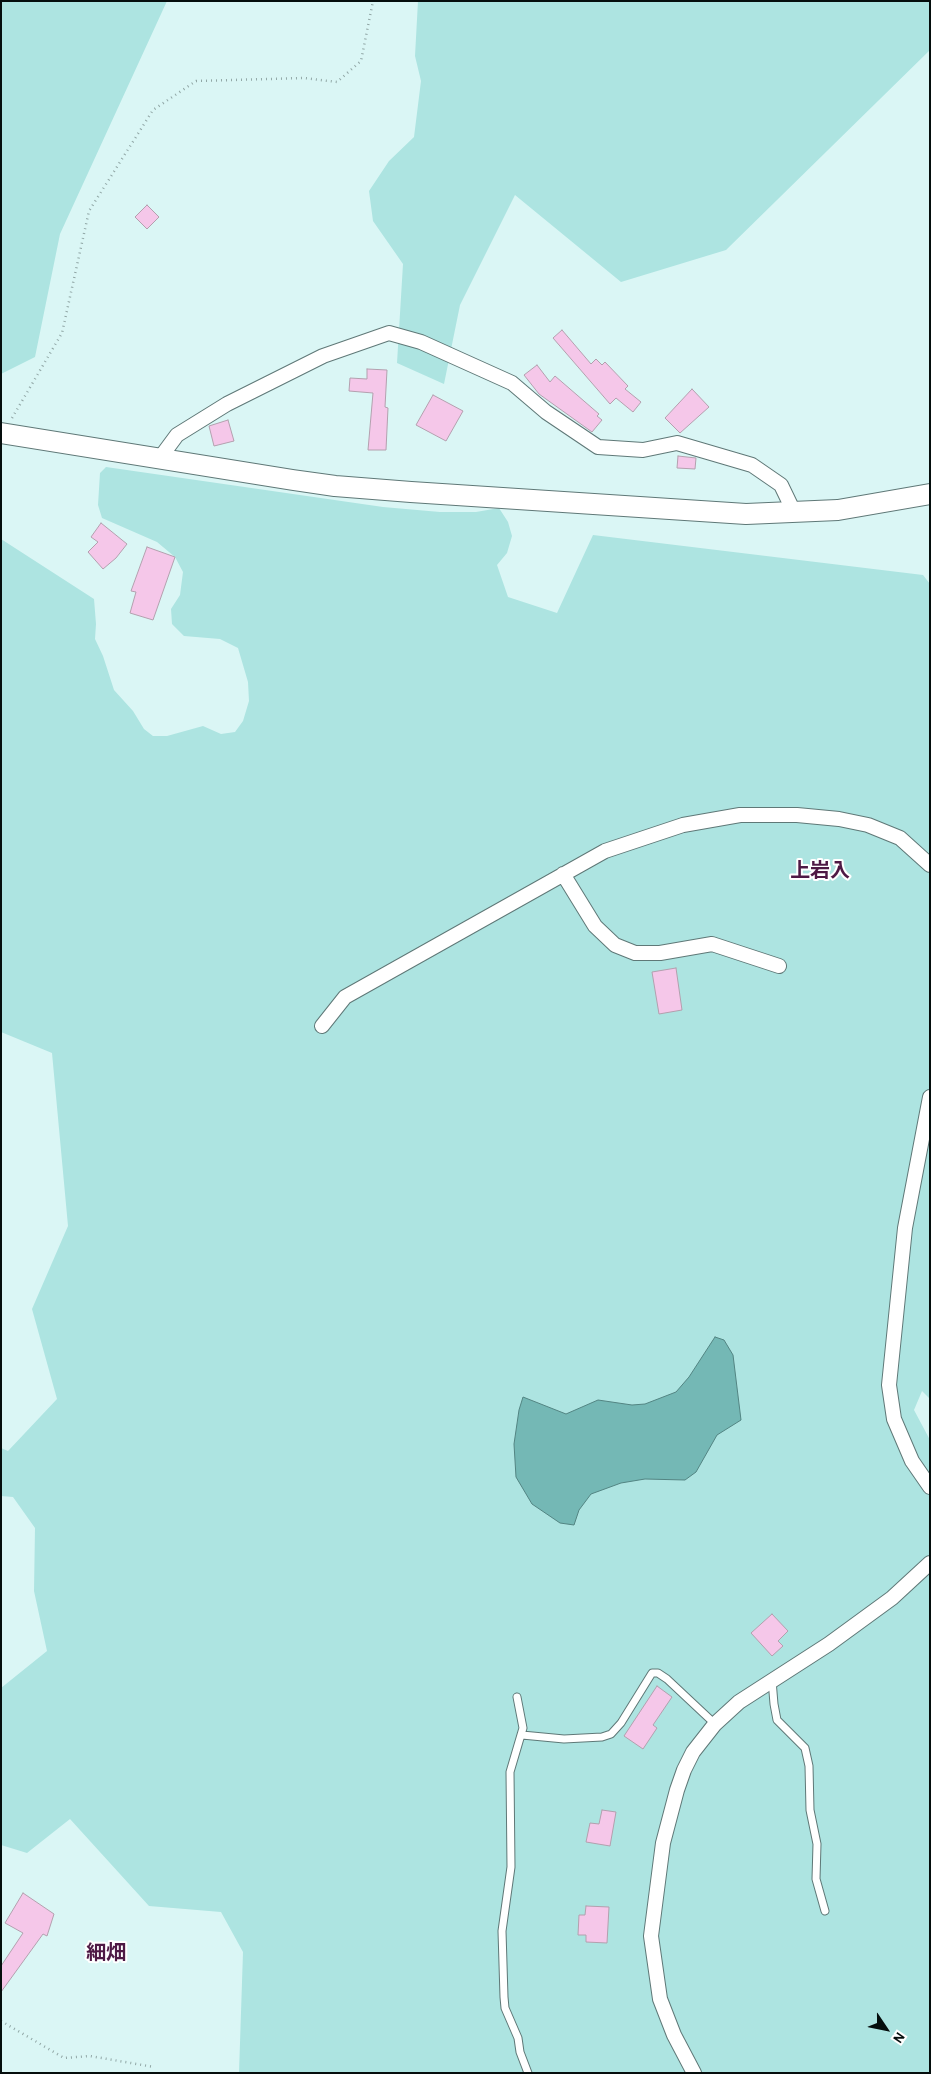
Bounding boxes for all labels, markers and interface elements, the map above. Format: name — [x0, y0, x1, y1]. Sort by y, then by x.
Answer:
district label: 上岩入 — [790, 859, 850, 883]
district label: 細畑 — [86, 1941, 126, 1965]
north arrow — [861, 2004, 911, 2054]
text: N — [889, 2029, 909, 2047]

